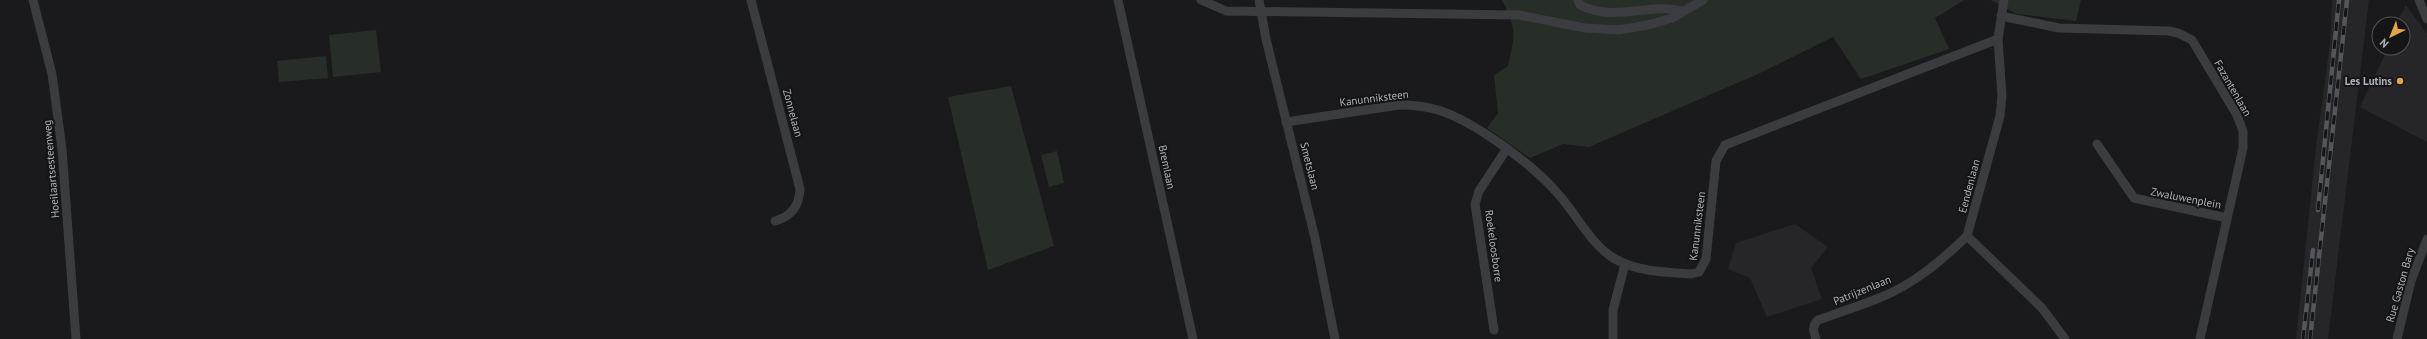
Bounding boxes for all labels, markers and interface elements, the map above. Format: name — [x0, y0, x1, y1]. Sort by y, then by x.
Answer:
north arrow — [2371, 16, 2411, 56]
text: N — [2377, 36, 2392, 51]
street label: Fazantenlaan — [2211, 57, 2255, 119]
place label: Les Lutins — [2345, 74, 2392, 88]
marker: Les Lutins — [2395, 76, 2405, 86]
street label: Zonnelaan — [780, 87, 806, 139]
street label: Kanunniksteen — [1339, 87, 1409, 109]
street label: Hoeilaartsesteenweg — [40, 119, 62, 219]
street label: Smetslaan — [1297, 141, 1323, 191]
street label: Bremlaan — [1155, 144, 1179, 190]
street label: Eendenlaan — [1955, 158, 1983, 214]
street label: Zwaluwenplein — [2150, 184, 2222, 212]
street label: Kanunniksteen — [1686, 191, 1708, 261]
street label: Roekeloosborre — [1482, 209, 1506, 283]
street label: Rue Gaston Bary — [2383, 245, 2418, 324]
street label: Patrijzenlaan — [1831, 272, 1893, 308]

